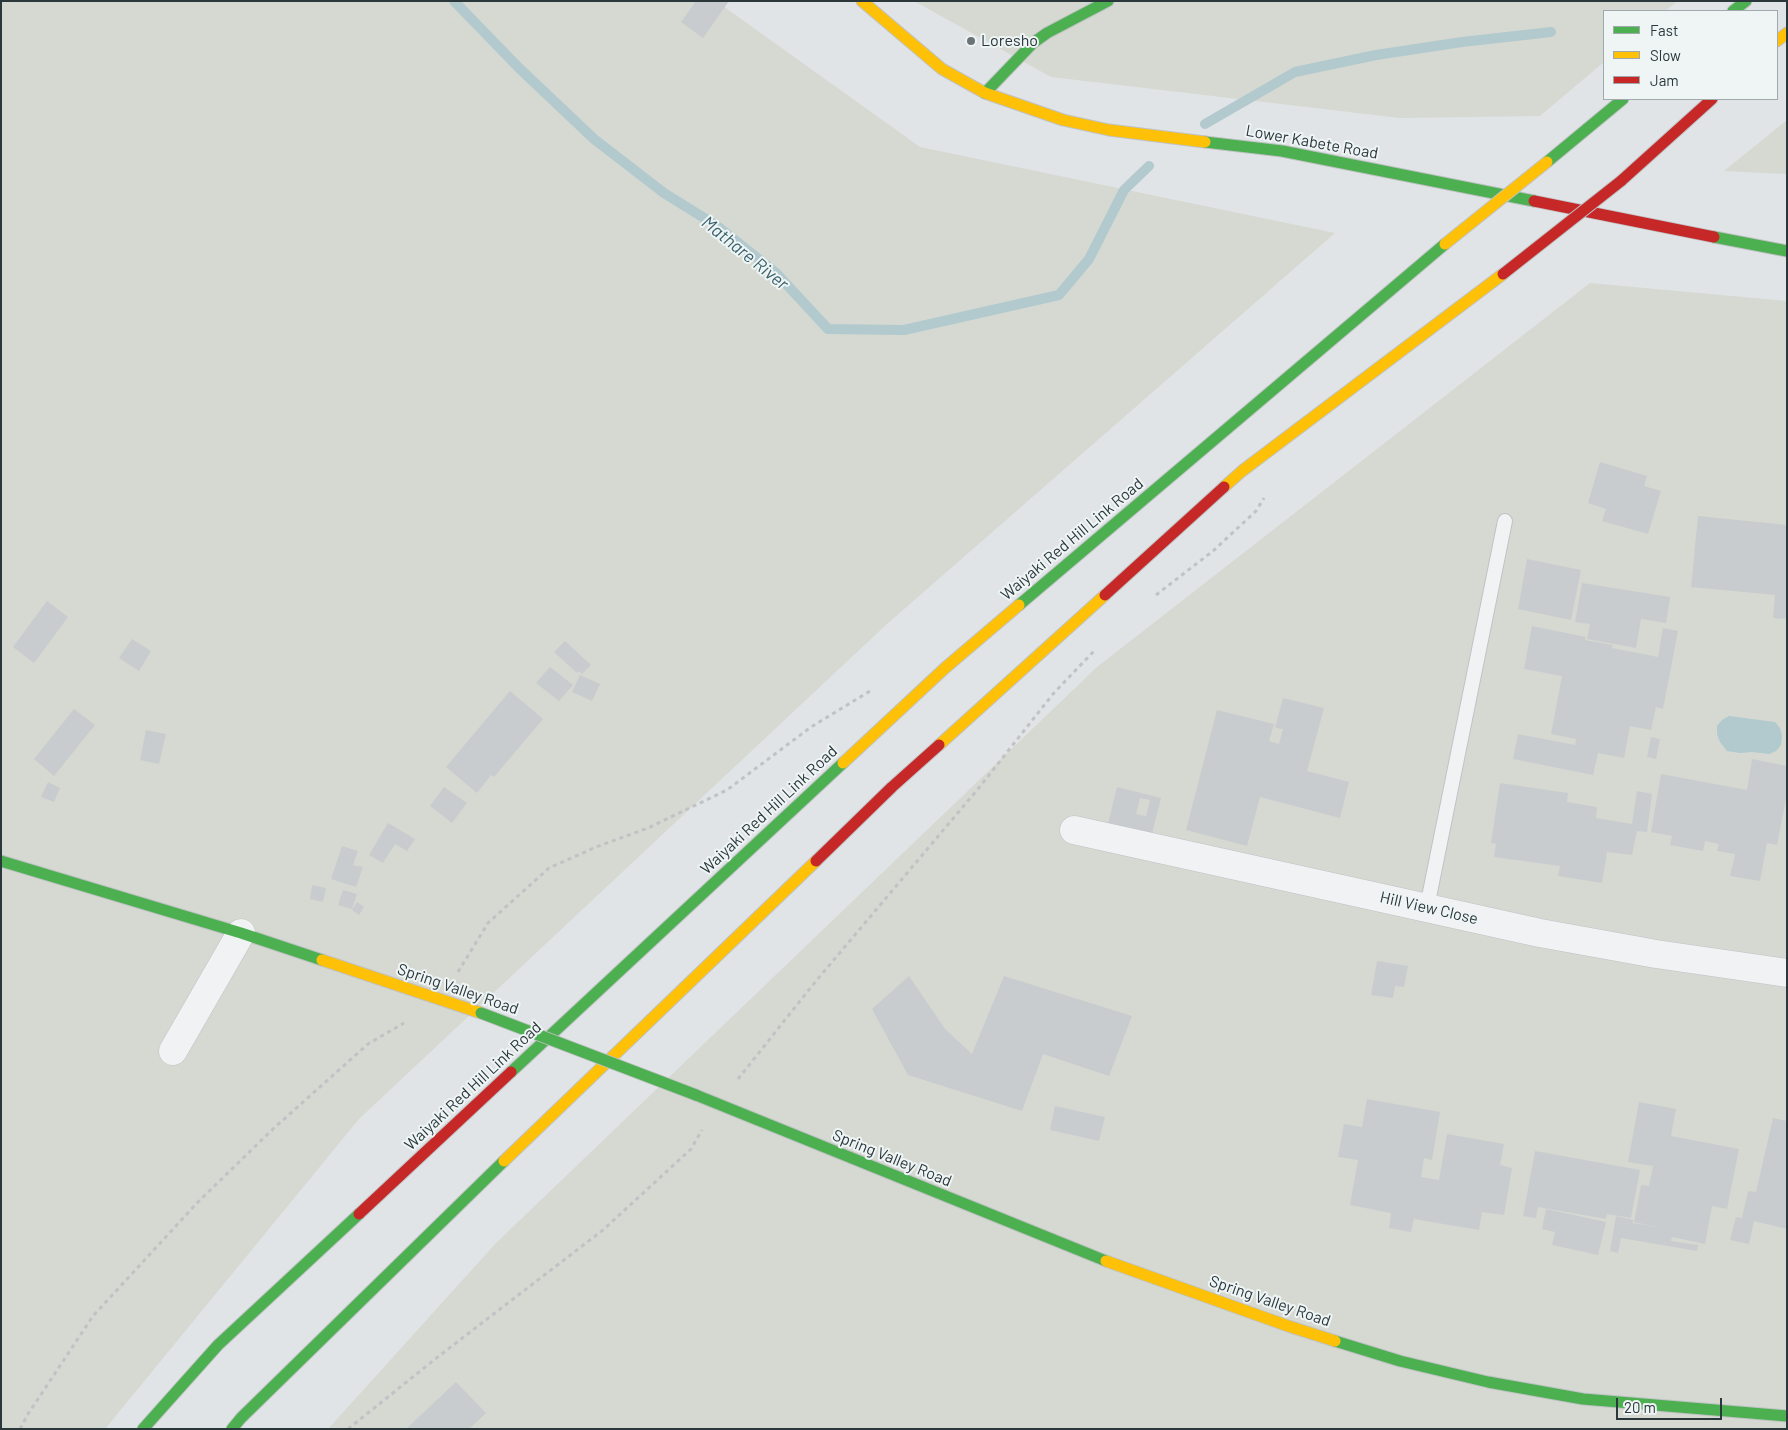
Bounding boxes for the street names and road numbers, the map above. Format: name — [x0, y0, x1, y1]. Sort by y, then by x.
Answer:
street label: Lower Kabete Road — [1244, 121, 1380, 163]
street label: Waiyaki Red Hill Link Road — [997, 474, 1147, 604]
street label: Waiyaki Red Hill Link Road — [697, 742, 841, 878]
street label: Hill View Close — [1378, 887, 1480, 929]
street label: Spring Valley Road — [395, 959, 521, 1019]
street label: Waiyaki Red Hill Link Road — [401, 1018, 545, 1154]
street label: Spring Valley Road — [830, 1125, 954, 1191]
street label: Spring Valley Road — [1207, 1271, 1333, 1331]

